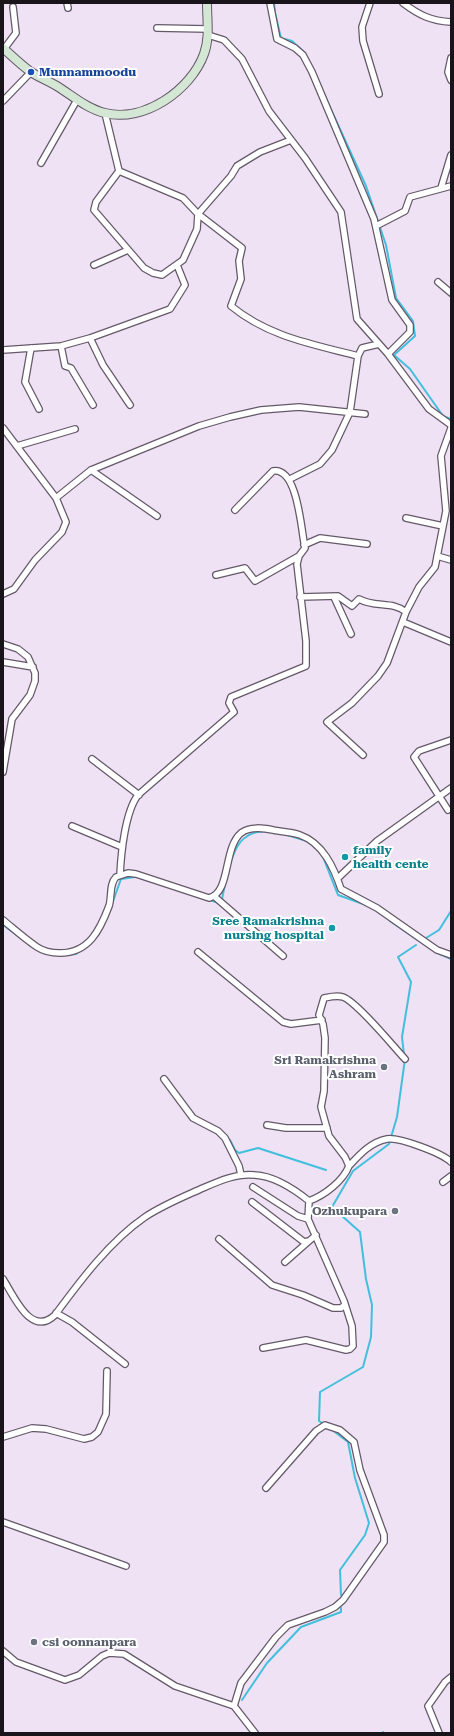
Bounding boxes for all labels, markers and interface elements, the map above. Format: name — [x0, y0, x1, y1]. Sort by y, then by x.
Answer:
place label: Munnammoodu — [39, 65, 136, 79]
marker: Munnammoodu — [26, 67, 36, 77]
place label: family health cente — [353, 843, 429, 871]
marker: family health cente — [340, 852, 350, 862]
place label: Sree Ramakrishna nursing hospital — [212, 914, 324, 942]
marker: Sree Ramakrishna nursing hospital — [327, 923, 337, 933]
place label: Sri Ramakrishna Ashram — [274, 1053, 376, 1081]
marker: Sri Ramakrishna Ashram — [379, 1062, 389, 1072]
place label: Ozhukupara — [312, 1204, 387, 1218]
marker: Ozhukupara — [390, 1206, 400, 1216]
place label: csi oonnanpara — [42, 1635, 136, 1649]
marker: csi oonnanpara — [29, 1637, 39, 1647]

